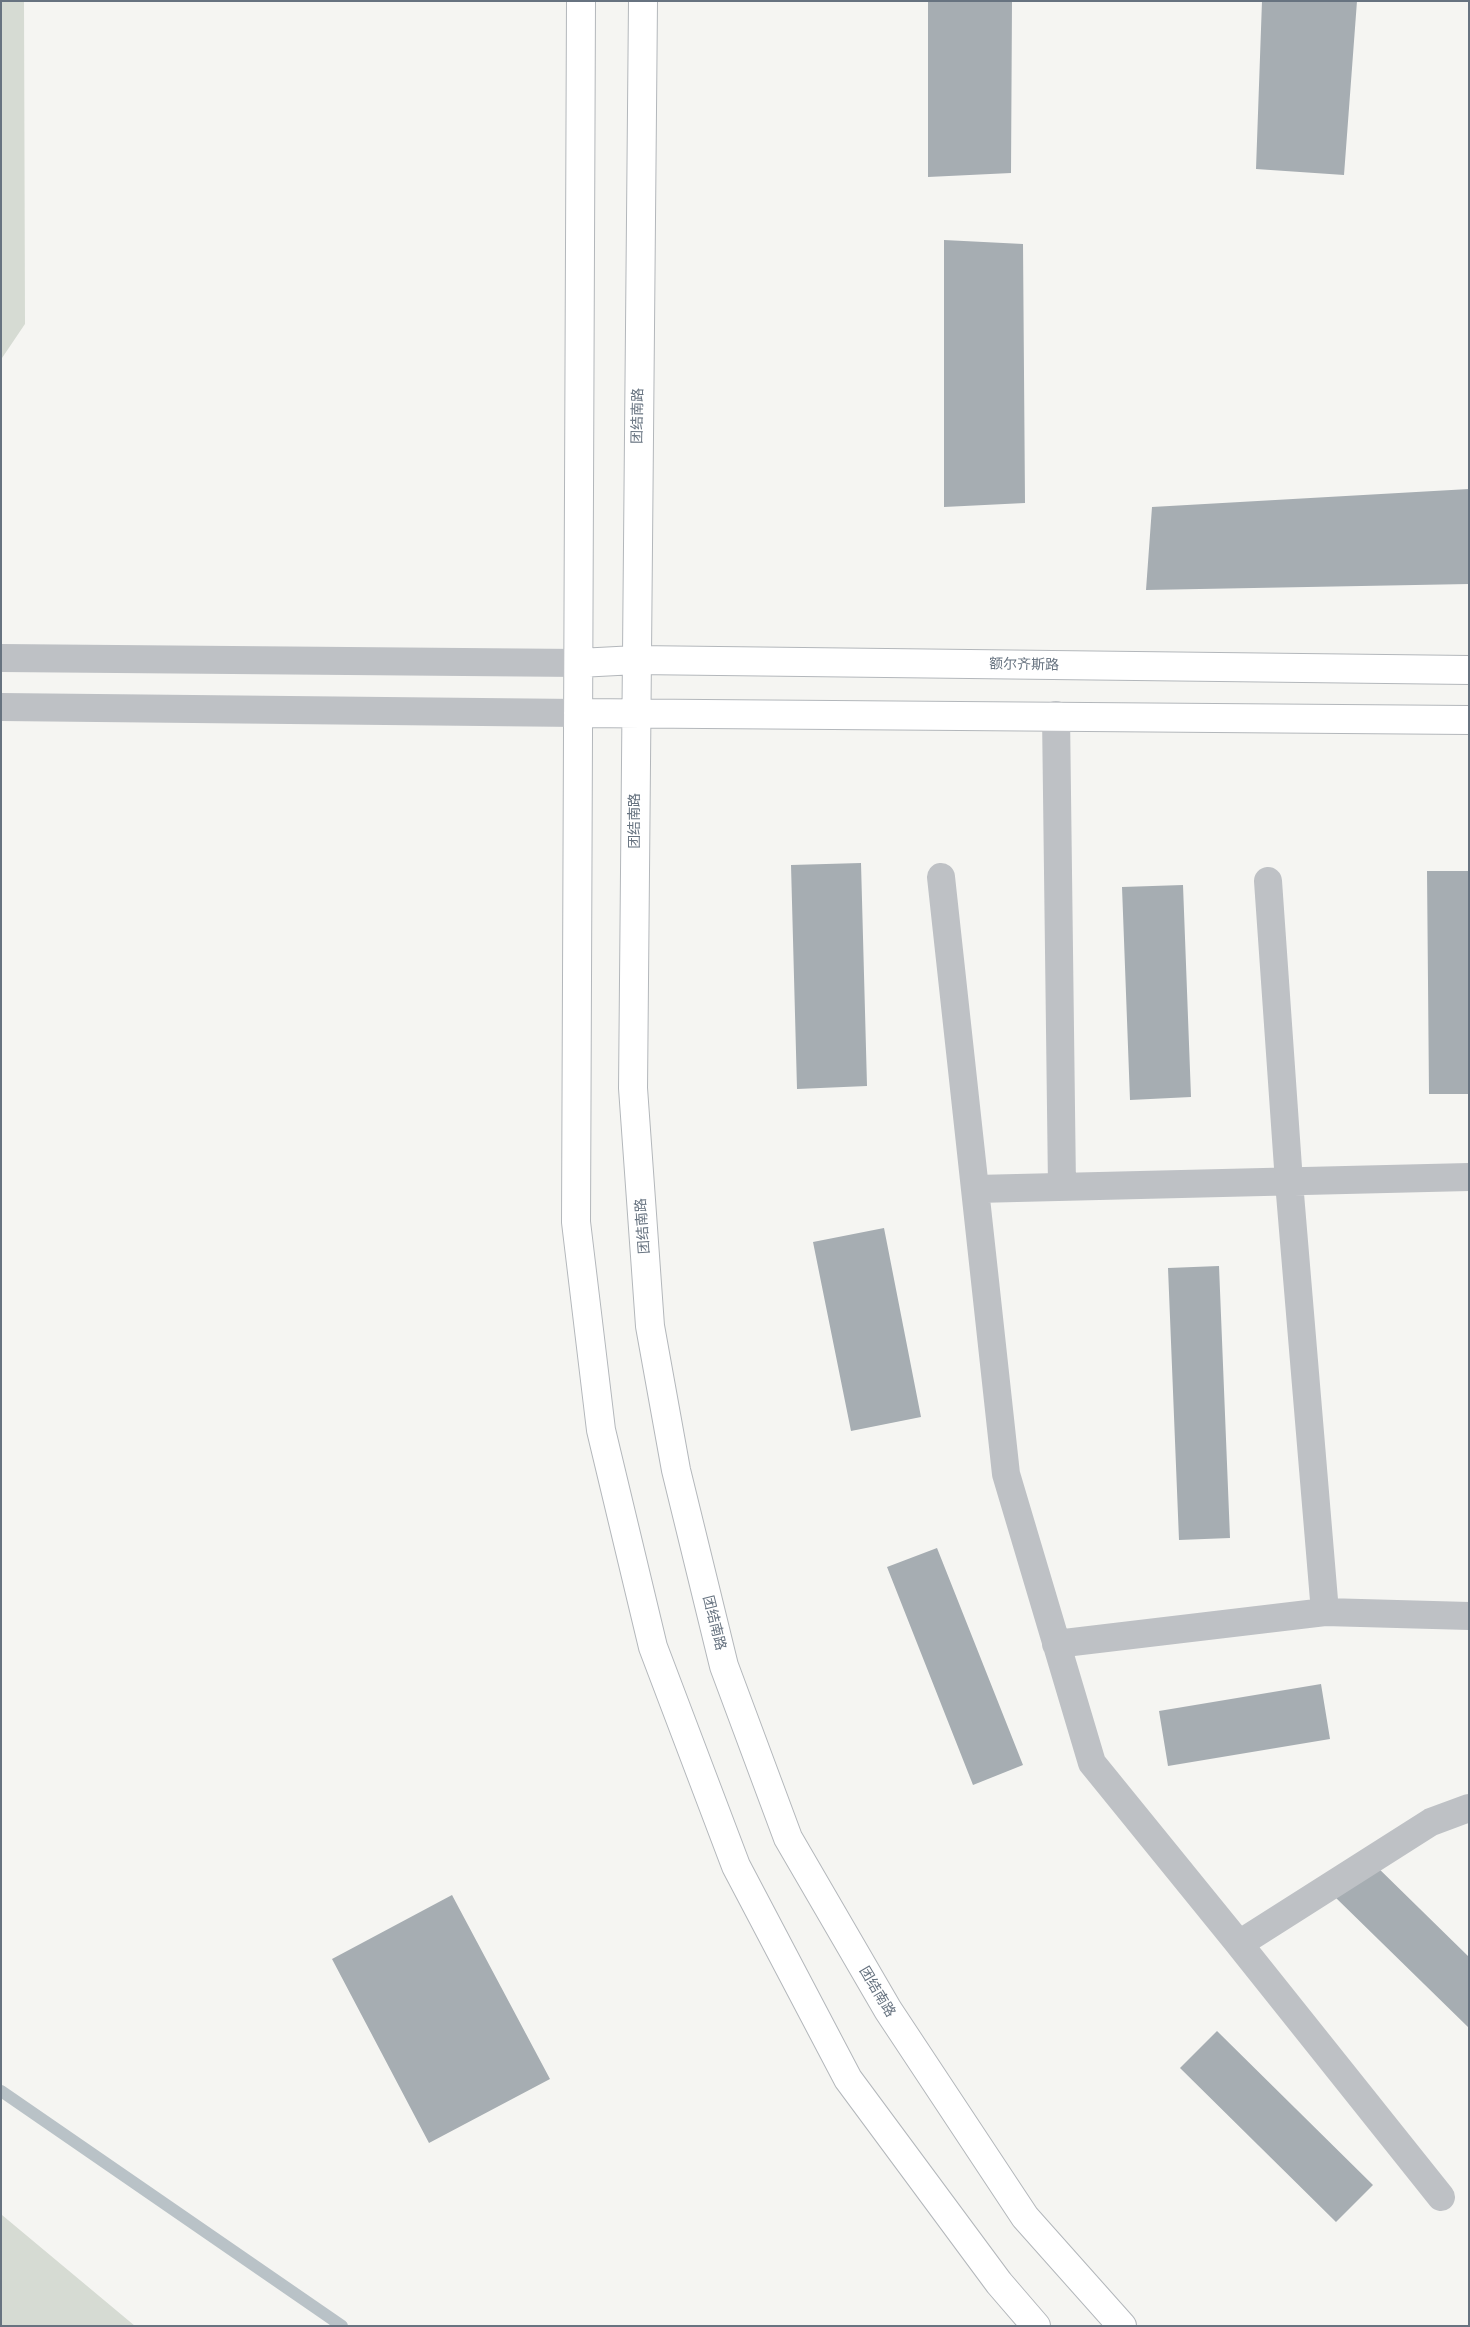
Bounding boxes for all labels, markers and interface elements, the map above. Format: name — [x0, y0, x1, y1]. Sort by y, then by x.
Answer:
street label: 团结南路 — [629, 388, 647, 444]
street label: 额尔齐斯路 — [989, 656, 1059, 674]
street label: 团结南路 — [627, 793, 643, 849]
street label: 团结南路 — [633, 1197, 653, 1255]
street label: 团结南路 — [699, 1594, 729, 1652]
street label: 团结南路 — [855, 1964, 899, 2020]

